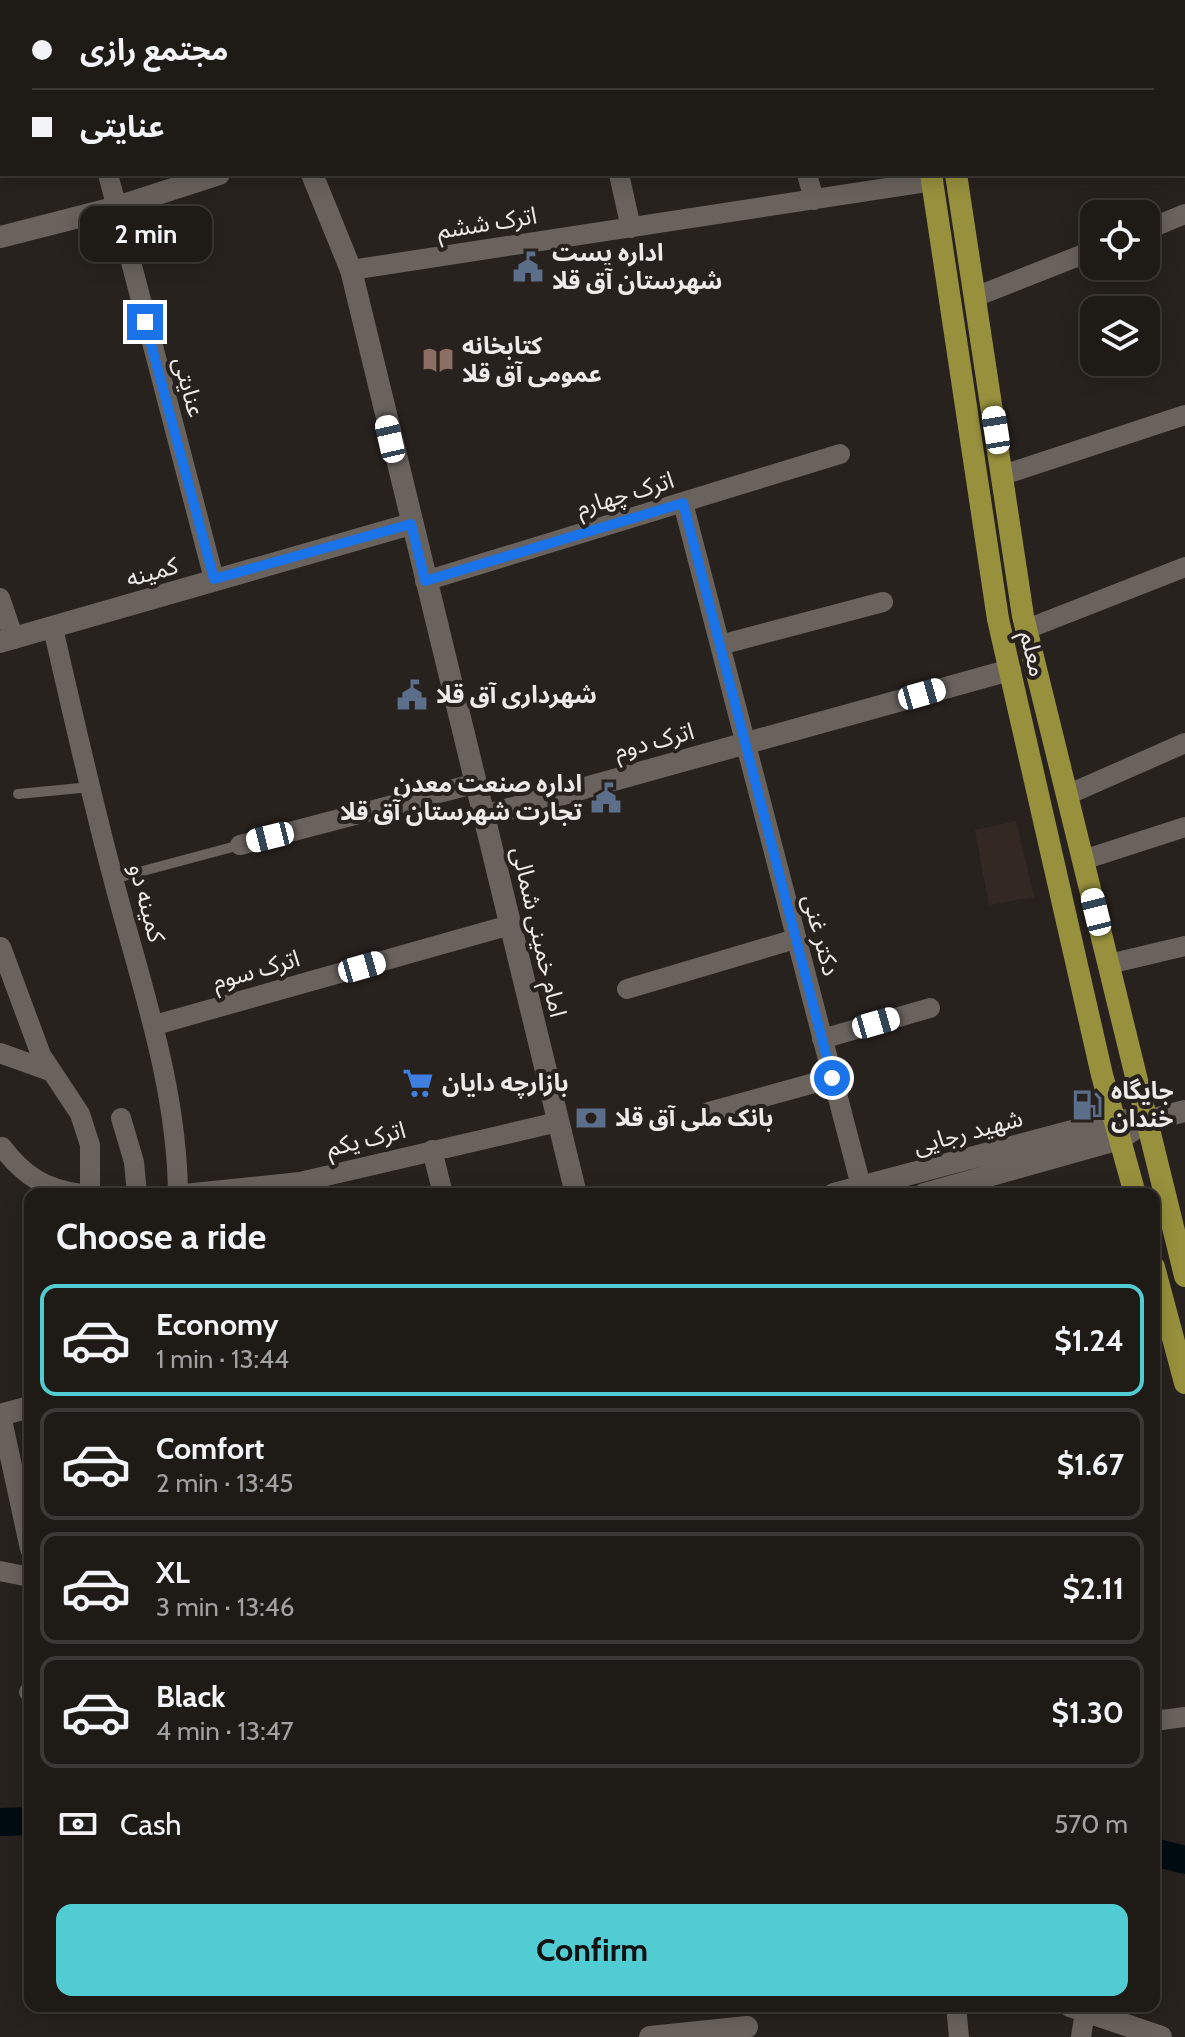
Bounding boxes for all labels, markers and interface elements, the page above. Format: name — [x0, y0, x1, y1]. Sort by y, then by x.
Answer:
text: مجتمع رازی — [80, 31, 229, 68]
text: عنایتی — [80, 108, 165, 145]
street label: اترک ششم — [435, 200, 539, 248]
map controls — [1080, 200, 1160, 376]
button: locate — [1080, 200, 1160, 280]
callout: 2 min — [79, 206, 211, 262]
text: 2 min — [115, 218, 177, 250]
place label: اداره پست شهرستان آق قلا — [552, 238, 722, 295]
public building icon: اداره پست شهرستان آق قلا — [511, 250, 545, 284]
button: layers — [1080, 296, 1160, 376]
route end — [127, 304, 163, 340]
place label: کتابخانه عمومی آق قلا — [462, 331, 602, 388]
library icon: کتابخانه عمومی آق قلا — [421, 343, 455, 377]
street label: عنایتی — [168, 354, 211, 420]
car — [980, 404, 1012, 456]
car — [373, 413, 407, 465]
street label: اترک چهارم — [572, 465, 678, 526]
street label: کمینه — [123, 550, 182, 593]
street label: معلم — [1011, 628, 1053, 680]
car — [896, 676, 948, 712]
public building icon: شهرداری آق قلا — [395, 678, 429, 712]
place label: شهرداری آق قلا — [436, 680, 597, 709]
street label: اترک دوم — [611, 716, 698, 769]
place label: اداره صنعت معدن تجارت شهرستان آق قلا — [340, 769, 582, 826]
public building icon: اداره صنعت معدن تجارت شهرستان آق قلا — [589, 781, 623, 815]
car — [244, 820, 296, 854]
street label: امام خمینی شمالی — [502, 844, 573, 1021]
street label: کمینه دو — [123, 860, 172, 946]
car — [1079, 886, 1113, 938]
street label: دکتر غنی — [797, 891, 846, 979]
street label: اترک سوم — [209, 943, 304, 1000]
car — [336, 949, 388, 985]
car — [850, 1005, 902, 1041]
route start — [814, 1060, 850, 1096]
supermarket icon: بازارچه دایان — [401, 1066, 435, 1100]
place label: بازارچه دایان — [442, 1068, 569, 1099]
place label: جایگاه خندان — [1111, 1076, 1173, 1133]
fuel station icon: جایگاه خندان — [1070, 1088, 1104, 1122]
bank icon: بانک ملی آق قلا — [574, 1101, 608, 1135]
place label: بانک ملی آق قلا — [615, 1103, 773, 1132]
street label: شهید رجایی — [910, 1103, 1026, 1160]
street label: اترک یکم — [323, 1115, 409, 1165]
text: Choose a ride — [56, 1214, 266, 1258]
icon: car — [60, 1304, 132, 1376]
text: Economy — [156, 1306, 279, 1343]
text: $1.24 — [1054, 1322, 1124, 1359]
text: 1 min · 13:44 — [156, 1343, 289, 1375]
icon: car — [60, 1428, 132, 1500]
text: Comfort — [156, 1430, 264, 1467]
text: $1.67 — [1057, 1446, 1124, 1483]
text: 2 min · 13:45 — [156, 1467, 293, 1499]
icon: car — [60, 1552, 132, 1624]
text: XL — [156, 1554, 190, 1591]
text: $2.11 — [1062, 1570, 1124, 1607]
text: 3 min · 13:46 — [156, 1591, 294, 1623]
icon: car — [60, 1676, 132, 1748]
text: Black — [156, 1678, 226, 1715]
text: $1.30 — [1052, 1694, 1124, 1731]
text: 4 min · 13:47 — [156, 1715, 294, 1747]
icon: cash — [56, 1802, 100, 1846]
text: Cash — [120, 1806, 182, 1843]
text: 570 m — [1054, 1808, 1128, 1840]
button: Confirm — [56, 1904, 1128, 1996]

